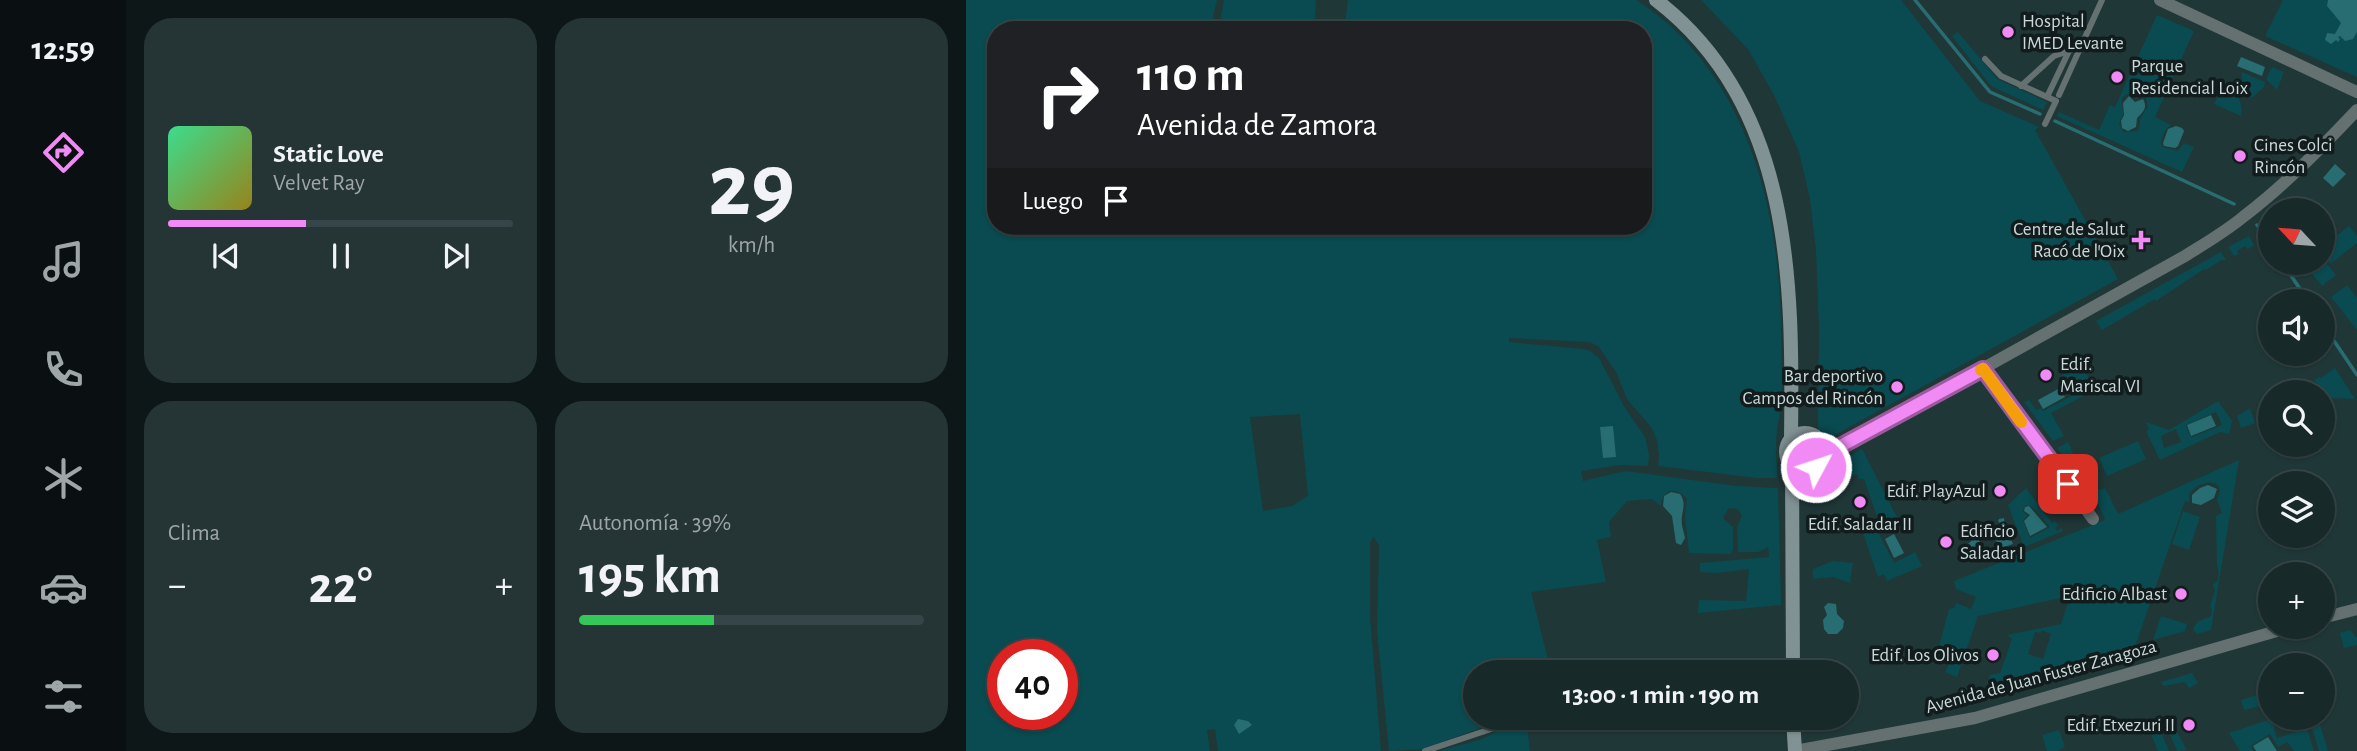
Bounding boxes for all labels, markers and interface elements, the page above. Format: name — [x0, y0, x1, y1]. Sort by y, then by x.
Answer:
place label: Hospital IMED Levante — [2022, 12, 2124, 53]
marker: Hospital IMED Levante — [2000, 24, 2016, 40]
text: 12:59 — [31, 33, 95, 65]
icon: right — [1022, 49, 1113, 140]
text: 110 m — [1137, 51, 1245, 100]
place label: Parque Residencial Loix — [2131, 57, 2248, 98]
marker: Parque Residencial Loix — [2109, 69, 2125, 85]
text: Avenida de Zamora — [1137, 109, 1377, 141]
icon: directions — [39, 128, 88, 177]
place label: Cines Colci Rincón — [2254, 136, 2333, 177]
text: Static Love — [273, 141, 384, 167]
text: 29 — [708, 141, 795, 232]
marker: Cines Colci Rincón — [2232, 148, 2248, 164]
text: Velvet Ray — [273, 172, 365, 195]
icon: arrive — [1097, 182, 1135, 220]
text: Luego — [1022, 188, 1083, 214]
north arrow — [2258, 198, 2334, 275]
map controls — [2258, 198, 2335, 730]
place label: Centre de Salut Racó de l'Oix — [2013, 220, 2125, 261]
marker: Centre de Salut Racó de l'Oix — [2131, 230, 2151, 250]
text: km/h — [728, 234, 775, 257]
icon: music — [39, 237, 88, 286]
icon: previous — [207, 237, 245, 275]
icon: pause — [322, 237, 360, 275]
icon: next — [437, 237, 475, 275]
button: sound — [2258, 289, 2335, 366]
icon: phone — [39, 345, 88, 394]
place label: Edif. Mariscal VI — [2060, 355, 2141, 396]
place label: Bar deportivo Campos del Rincón — [1743, 367, 1883, 408]
marker: Edif. Mariscal VI — [2038, 367, 2054, 383]
marker: Bar deportivo Campos del Rincón — [1889, 379, 1905, 395]
button: search — [2258, 380, 2335, 457]
position arrow — [1779, 430, 1853, 504]
icon: climate — [39, 454, 88, 503]
pin — [2038, 454, 2098, 514]
icon: arrive — [2049, 465, 2087, 503]
button: layers — [2258, 471, 2335, 548]
place label: Edif. PlayAzul — [1886, 482, 1986, 501]
marker: Edif. PlayAzul — [1992, 483, 2008, 499]
marker: Edif. Saladar II — [1852, 494, 1868, 510]
text: Autonomía · 39% — [579, 512, 731, 535]
place label: Edif. Saladar II — [1808, 515, 1912, 534]
text: Clima — [168, 522, 220, 545]
place label: Edificio Saladar I — [1960, 522, 2024, 563]
marker: Edificio Saladar I — [1938, 534, 1954, 550]
text: 195 km — [579, 550, 721, 602]
text: 22° — [308, 560, 373, 612]
button: + — [2258, 562, 2335, 639]
icon: car — [39, 563, 88, 612]
text: − — [168, 567, 186, 605]
text: + — [495, 567, 513, 605]
place label: Edificio Albast — [2062, 585, 2167, 604]
marker: Edificio Albast — [2173, 586, 2189, 602]
street label: Avenida de Juan Fuster Zaragoza — [1924, 637, 2159, 717]
speed limit sign: 40 — [987, 639, 1078, 730]
place label: Edif. Los Olivos — [1871, 646, 1979, 665]
marker: Edif. Los Olivos — [1985, 647, 2001, 663]
button: − — [2258, 653, 2335, 730]
icon: filters — [39, 672, 88, 721]
text: 13:00 · 1 min · 190 m — [1563, 682, 1759, 708]
place label: Edif. Etxezuri II — [2066, 716, 2175, 735]
marker: Edif. Etxezuri II — [2181, 717, 2197, 733]

